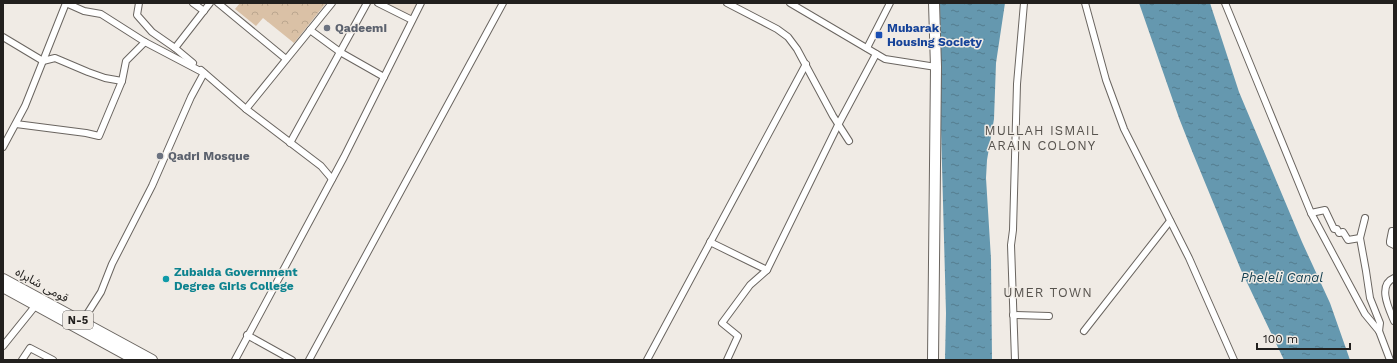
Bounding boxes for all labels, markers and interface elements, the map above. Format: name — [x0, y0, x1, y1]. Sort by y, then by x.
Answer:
place label: Qadeemi — [335, 21, 387, 35]
place label: Mubarak Housing Society — [887, 21, 982, 49]
marker: Qadeemi — [322, 23, 332, 33]
marker: Mubarak Housing Society — [874, 30, 884, 40]
district label: MULLAH ISMAIL ARAIN COLONY — [985, 123, 1099, 153]
place label: Qadri Mosque — [168, 149, 250, 163]
marker: Qadri Mosque — [155, 151, 165, 161]
street label: قومی شاہراہ — [13, 265, 71, 305]
place label: Zubaida Government Degree Girls College — [174, 265, 298, 293]
water label: Pheleli Canal — [1241, 270, 1323, 285]
marker: Zubaida Government Degree Girls College — [161, 274, 171, 284]
district label: UMER TOWN — [1003, 285, 1093, 300]
road number: N-5 — [63, 311, 93, 329]
scale bar — [1257, 325, 1350, 351]
text: 100 m — [1263, 332, 1298, 346]

